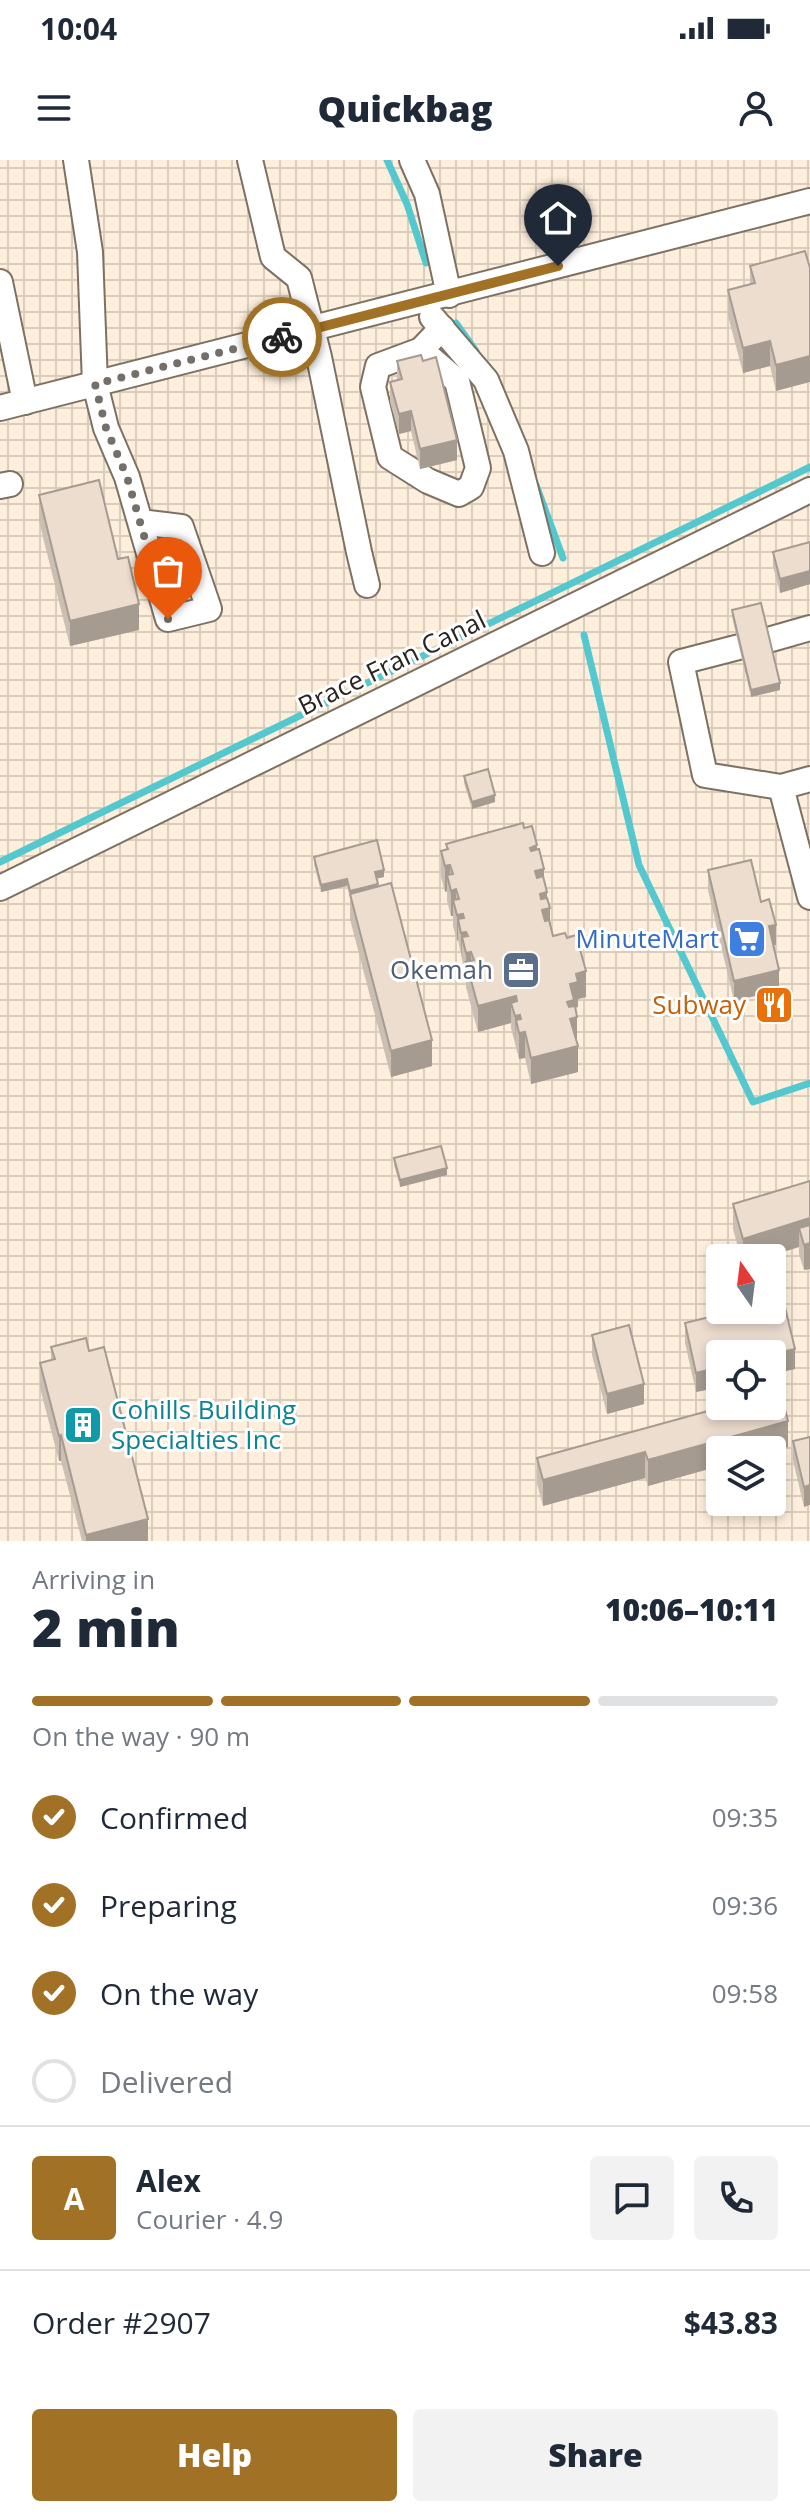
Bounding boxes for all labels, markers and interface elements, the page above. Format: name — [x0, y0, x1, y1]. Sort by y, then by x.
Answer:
text: 10:04 — [40, 8, 117, 49]
text: Quickbag — [317, 84, 493, 133]
icon: menu — [32, 86, 76, 130]
icon: person — [734, 86, 778, 130]
pin — [524, 184, 592, 266]
icon: home — [536, 196, 580, 240]
courier — [242, 297, 322, 377]
icon: bike — [260, 315, 304, 359]
pin — [134, 537, 202, 619]
icon: bag — [146, 549, 190, 593]
street label: Brace Fran Canal — [292, 601, 491, 723]
supermarket icon: MinuteMart — [726, 918, 768, 960]
place label: MinuteMart — [576, 920, 719, 956]
office icon: Okemah — [500, 949, 542, 991]
place label: Okemah — [390, 951, 493, 987]
restaurant icon: Subway — [753, 984, 795, 1026]
place label: Subway — [652, 986, 747, 1022]
north arrow — [706, 1244, 786, 1324]
map controls — [706, 1244, 786, 1516]
button: locate — [706, 1340, 786, 1420]
place label: Cohills Building Specialties Inc — [111, 1391, 296, 1457]
building icon: Cohills Building Specialties Inc — [62, 1404, 104, 1446]
button: layers — [706, 1436, 786, 1516]
text: Arriving in — [32, 1561, 155, 1597]
text: 10:06–10:11 — [605, 1589, 778, 1630]
text: 2 min — [32, 1591, 180, 1662]
text: On the way · 90 m — [32, 1718, 250, 1754]
icon: check — [32, 1795, 76, 1839]
text: Confirmed — [100, 1797, 248, 1838]
text: 09:35 — [712, 1799, 778, 1835]
icon: check — [32, 1883, 76, 1927]
text: Preparing — [100, 1885, 237, 1926]
text: 09:36 — [712, 1887, 778, 1923]
icon: check — [32, 1971, 76, 2015]
text: On the way — [100, 1973, 258, 2014]
text: 09:58 — [712, 1975, 778, 2011]
text: Delivered — [100, 2061, 233, 2102]
button: chat — [590, 2156, 674, 2240]
button: phone — [694, 2156, 778, 2240]
text: Alex — [136, 2160, 201, 2201]
text: A — [64, 2178, 84, 2219]
text: Courier · 4.9 — [136, 2201, 283, 2237]
text: Order #2907 — [32, 2302, 211, 2343]
text: $43.83 — [684, 2302, 778, 2343]
button: Help — [32, 2409, 397, 2501]
button: Share — [413, 2409, 778, 2501]

